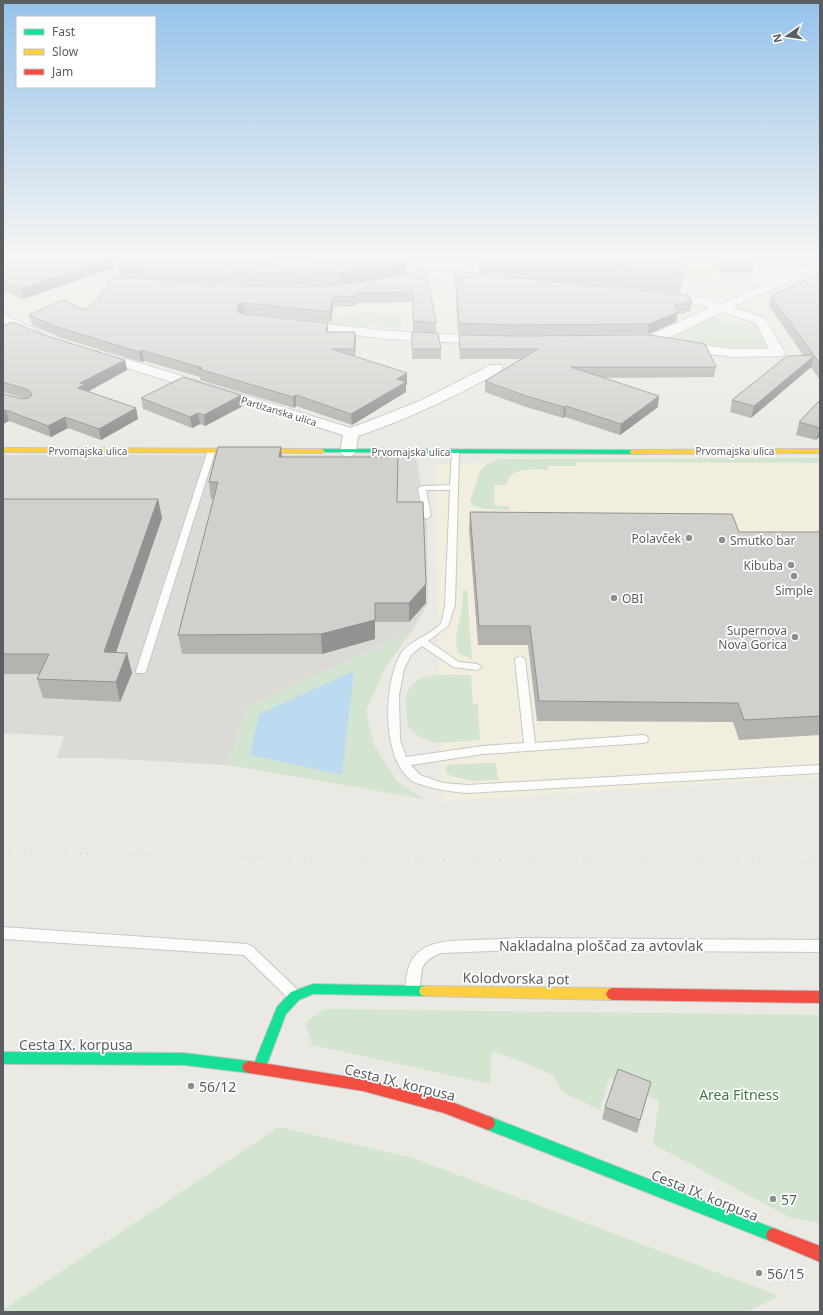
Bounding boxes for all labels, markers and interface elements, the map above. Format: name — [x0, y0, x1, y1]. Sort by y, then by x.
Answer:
legend — [16, 16, 156, 88]
north arrow — [767, 16, 807, 56]
text: Fast — [52, 23, 76, 40]
text: N — [768, 32, 785, 44]
text: Slow — [52, 43, 79, 60]
text: Jam — [51, 63, 73, 80]
street label: Partizanska ulica — [239, 393, 319, 429]
street label: Prvomajska ulica — [49, 444, 127, 458]
street label: Prvomajska ulica — [696, 444, 774, 458]
street label: Prvomajska ulica — [372, 445, 450, 459]
place label: Polavček — [632, 530, 682, 547]
place label: Smutko bar — [730, 532, 795, 549]
marker: Polavček — [684, 533, 694, 543]
marker: Smutko bar — [717, 535, 727, 545]
place label: Kibuba — [744, 557, 783, 574]
marker: Kibuba — [786, 560, 796, 570]
marker: Simple — [789, 571, 799, 581]
place label: Simple — [775, 582, 813, 599]
place label: OBI — [622, 590, 643, 607]
marker: OBI — [609, 593, 619, 603]
place label: Supernova Nova Gorica — [718, 622, 787, 653]
marker: Supernova Nova Gorica — [790, 632, 800, 642]
street label: Nakladalna ploščad za avtovlak — [499, 936, 704, 955]
street label: Kolodvorska pot — [462, 968, 570, 988]
street label: Cesta IX. korpusa — [19, 1035, 133, 1054]
street label: Cesta IX. korpusa — [342, 1059, 458, 1105]
place label: 56/12 — [199, 1077, 236, 1096]
marker: 56/12 — [186, 1081, 196, 1091]
park label: Area Fitness — [699, 1085, 779, 1104]
street label: Cesta IX. korpusa — [649, 1165, 761, 1225]
place label: 57 — [781, 1190, 797, 1209]
marker: 57 — [768, 1194, 778, 1204]
place label: 56/15 — [767, 1264, 804, 1283]
marker: 56/15 — [754, 1268, 764, 1278]

